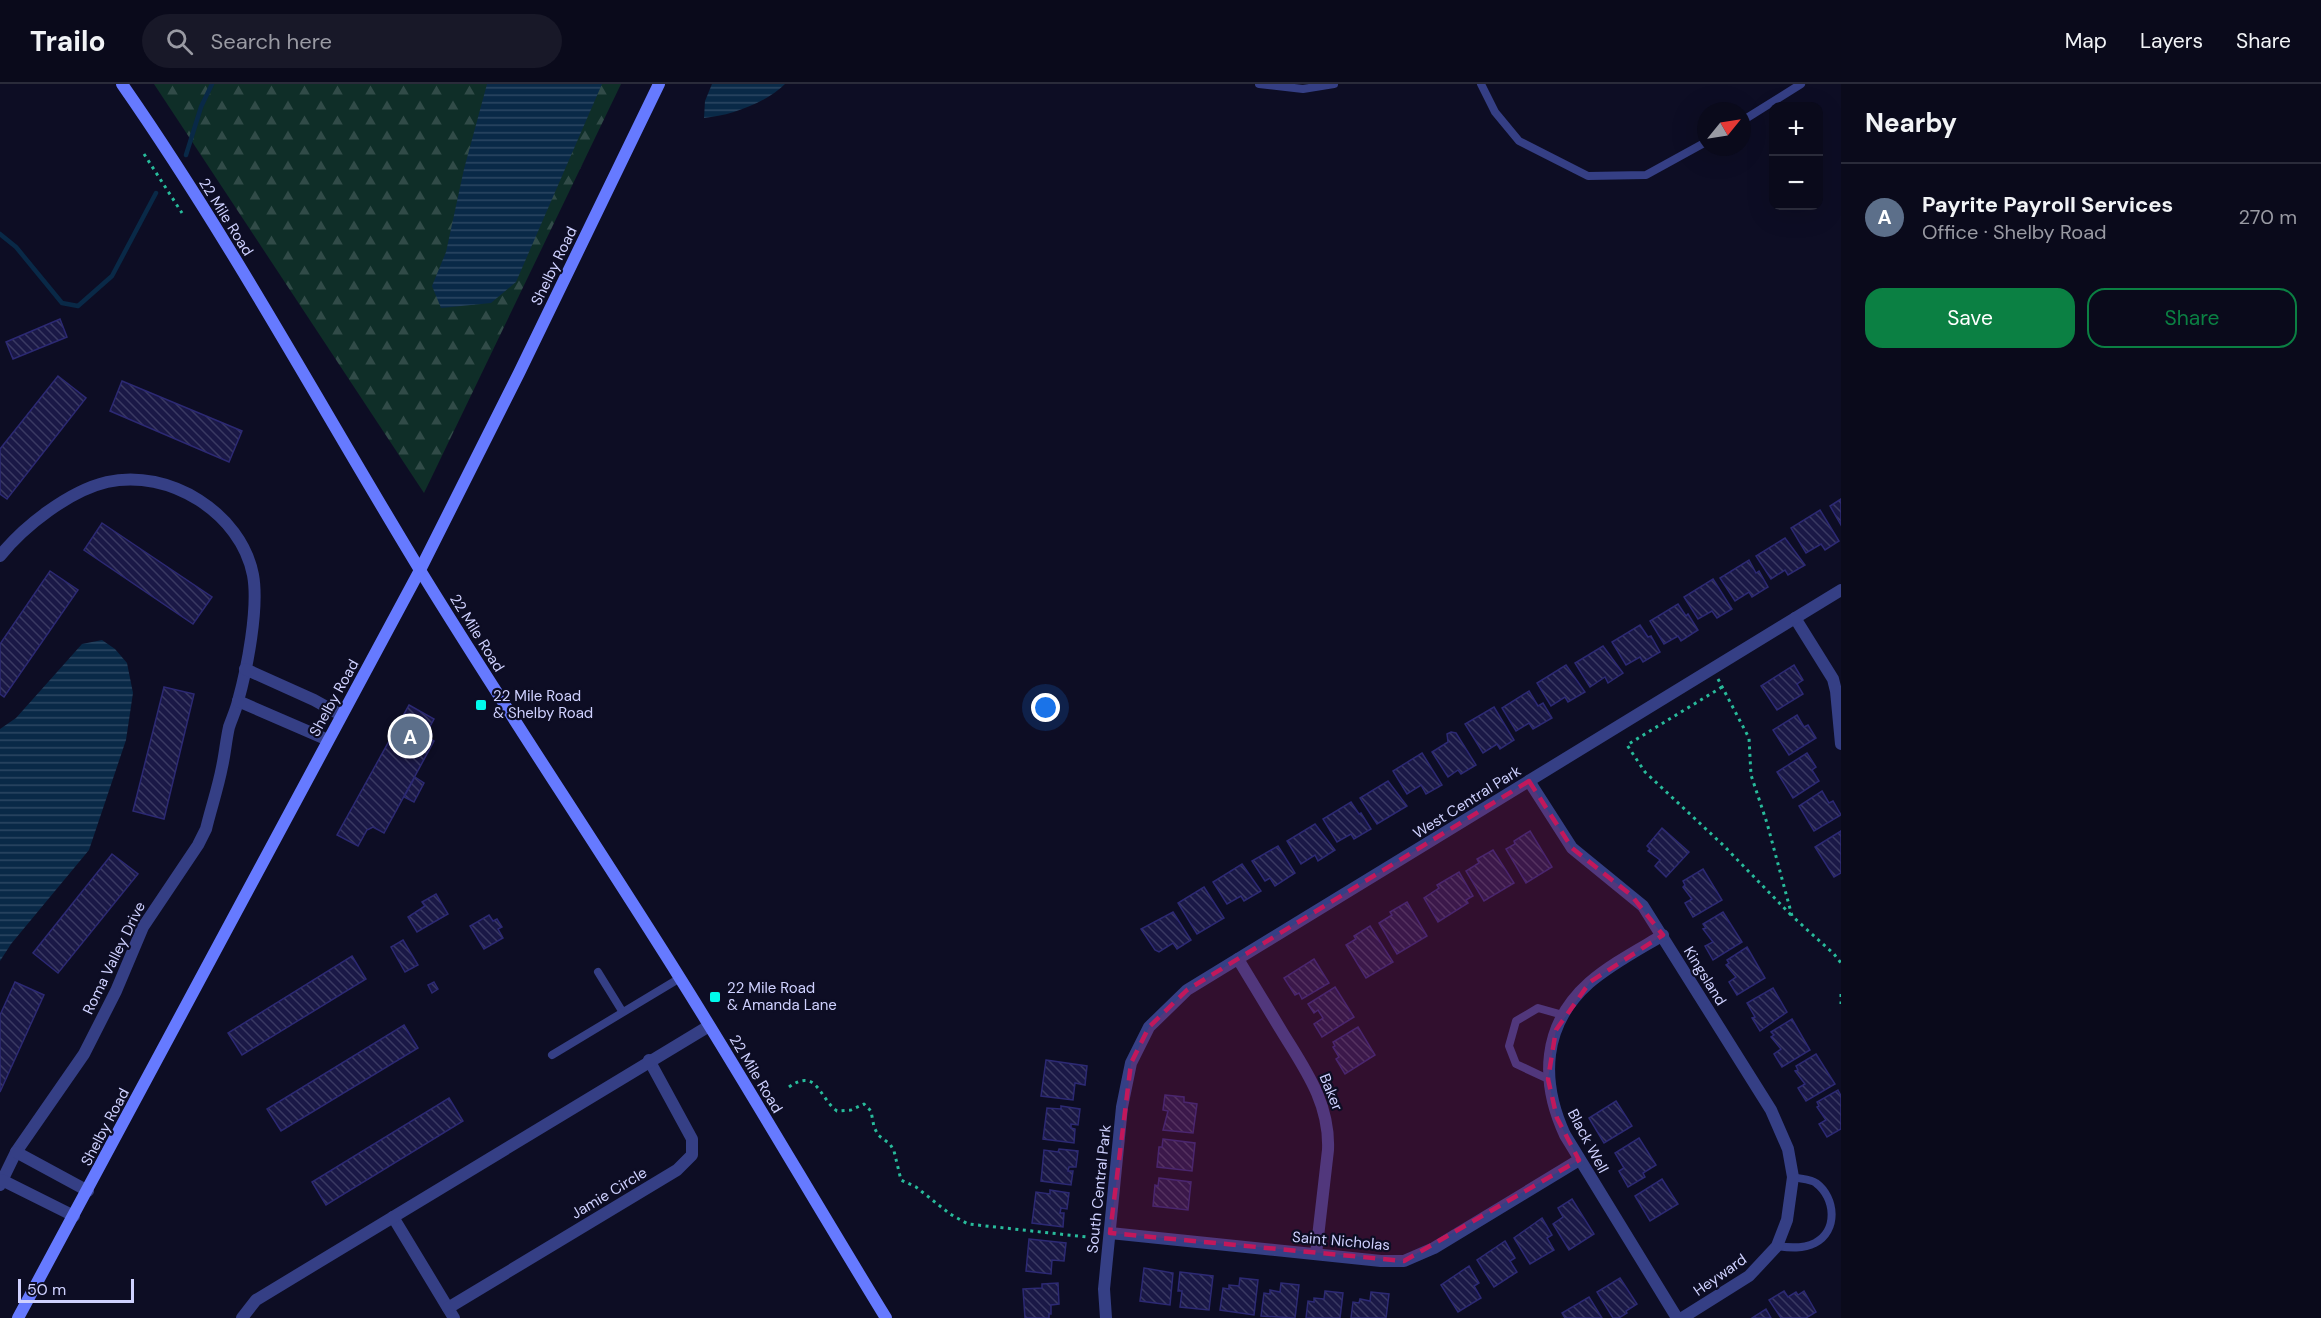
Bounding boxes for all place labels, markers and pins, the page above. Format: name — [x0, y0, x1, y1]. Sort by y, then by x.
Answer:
place label: 22 Mile Road & Shelby Road — [493, 686, 593, 723]
marker: 22 Mile Road & Shelby Road — [474, 698, 488, 712]
pin: A — [390, 714, 430, 758]
place label: 22 Mile Road & Amanda Lane — [727, 978, 837, 1015]
marker: 22 Mile Road & Amanda Lane — [708, 990, 722, 1004]

